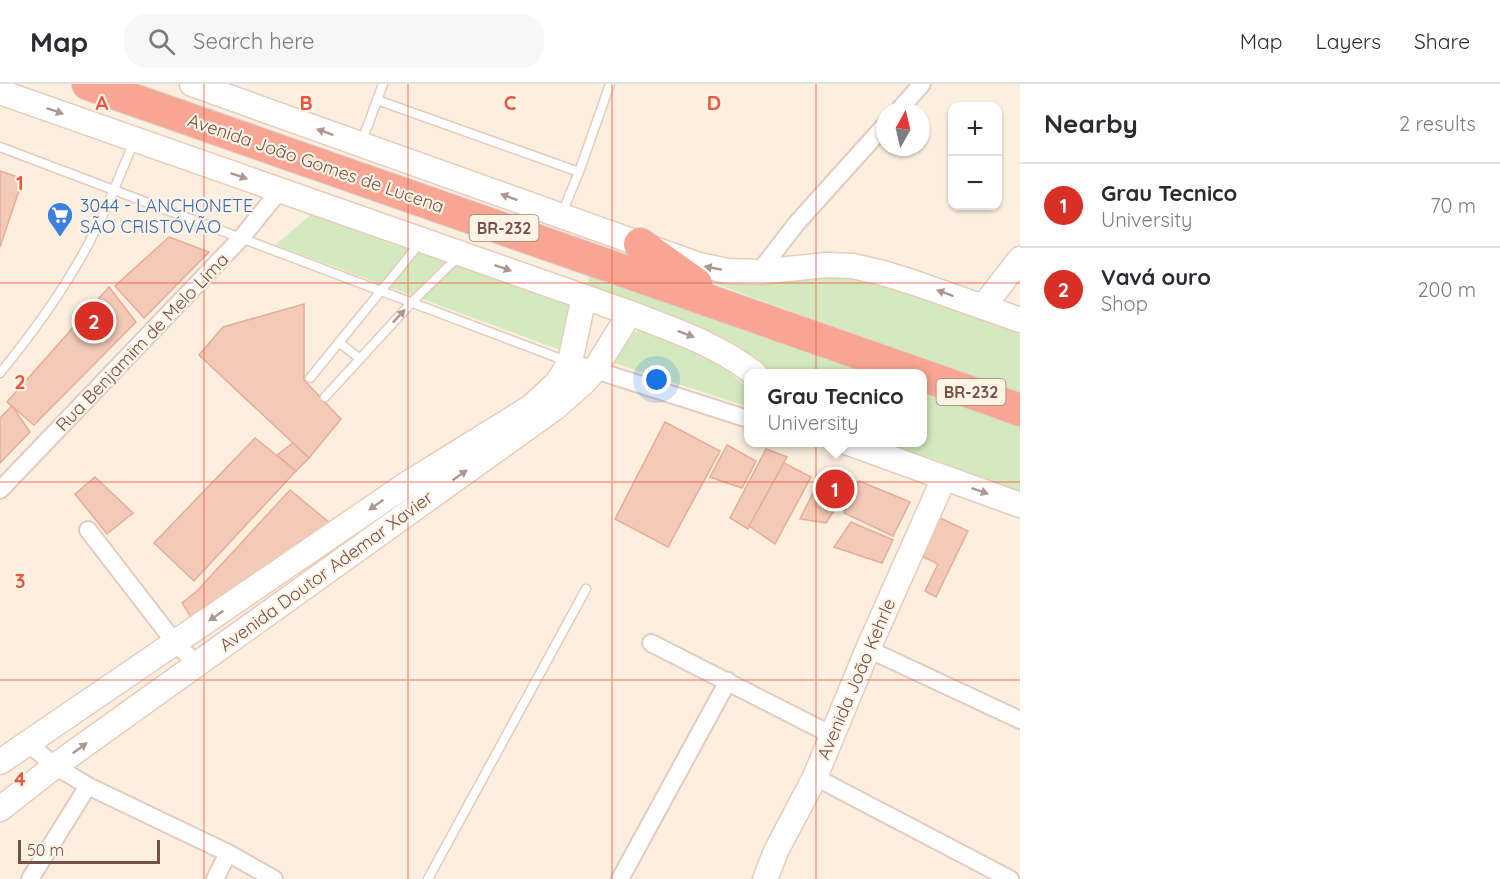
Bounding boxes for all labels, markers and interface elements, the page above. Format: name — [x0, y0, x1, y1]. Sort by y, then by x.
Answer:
search box — [124, 14, 544, 68]
text: Map — [30, 24, 88, 59]
icon: search — [145, 25, 178, 58]
text: Search here — [193, 27, 315, 55]
text: Map — [1240, 28, 1283, 54]
text: Layers — [1316, 28, 1381, 54]
text: Share — [1414, 28, 1470, 54]
text: A — [96, 90, 109, 115]
text: B — [299, 90, 313, 115]
text: C — [504, 90, 517, 115]
text: D — [707, 90, 721, 115]
north arrow — [876, 102, 930, 156]
map controls — [948, 102, 1002, 210]
button: + — [948, 102, 1002, 156]
one-way arrow — [46, 107, 64, 117]
text: Nearby — [1044, 107, 1138, 140]
street label: Avenida João Gomes de Lucena — [185, 108, 447, 218]
text: 2 results — [1399, 111, 1476, 136]
one-way arrow — [316, 126, 334, 136]
button: − — [948, 156, 1002, 210]
text: 1 — [16, 170, 24, 195]
one-way arrow — [230, 171, 248, 181]
text: Grau Tecnico — [1101, 179, 1237, 207]
one-way arrow — [500, 192, 518, 202]
text: 1 — [1060, 193, 1067, 218]
text: 70 m — [1430, 193, 1476, 218]
place label: 3044 - LANCHONETE SÃO CRISTÓVÃO — [80, 194, 253, 238]
supermarket icon: 3044 - LANCHONETE SÃO CRISTÓVÃO — [45, 200, 75, 238]
text: University — [1101, 207, 1192, 232]
road number: BR-232 — [470, 215, 538, 241]
street label: Rua Benjamim de Melo Lima — [51, 248, 233, 436]
one-way arrow — [703, 263, 722, 272]
text: Vavá ouro — [1101, 263, 1211, 291]
one-way arrow — [494, 264, 512, 274]
text: 2 — [1058, 277, 1069, 302]
text: 200 m — [1417, 277, 1476, 302]
one-way arrow — [936, 288, 954, 298]
text: Shop — [1101, 291, 1148, 316]
pin: 2 — [74, 298, 113, 344]
one-way arrow — [392, 310, 406, 324]
one-way arrow — [677, 330, 695, 340]
your location — [642, 365, 671, 394]
text: 2 — [14, 369, 26, 394]
popup — [744, 369, 927, 447]
road number: BR-232 — [936, 379, 1006, 405]
text: Grau Tecnico — [767, 382, 904, 410]
text: University — [767, 410, 859, 435]
pin: 1 — [816, 466, 854, 512]
one-way arrow — [452, 469, 468, 481]
street label: Avenida Doutor Ademar Xavier — [215, 486, 437, 656]
one-way arrow — [971, 487, 989, 496]
one-way arrow — [369, 499, 385, 511]
text: 3 — [15, 568, 25, 593]
street label: Avenida João Kehrle — [812, 595, 900, 763]
one-way arrow — [208, 610, 224, 622]
one-way arrow — [72, 742, 88, 754]
text: 4 — [14, 766, 26, 791]
scale bar — [18, 837, 160, 864]
text: 50 m — [27, 840, 64, 860]

